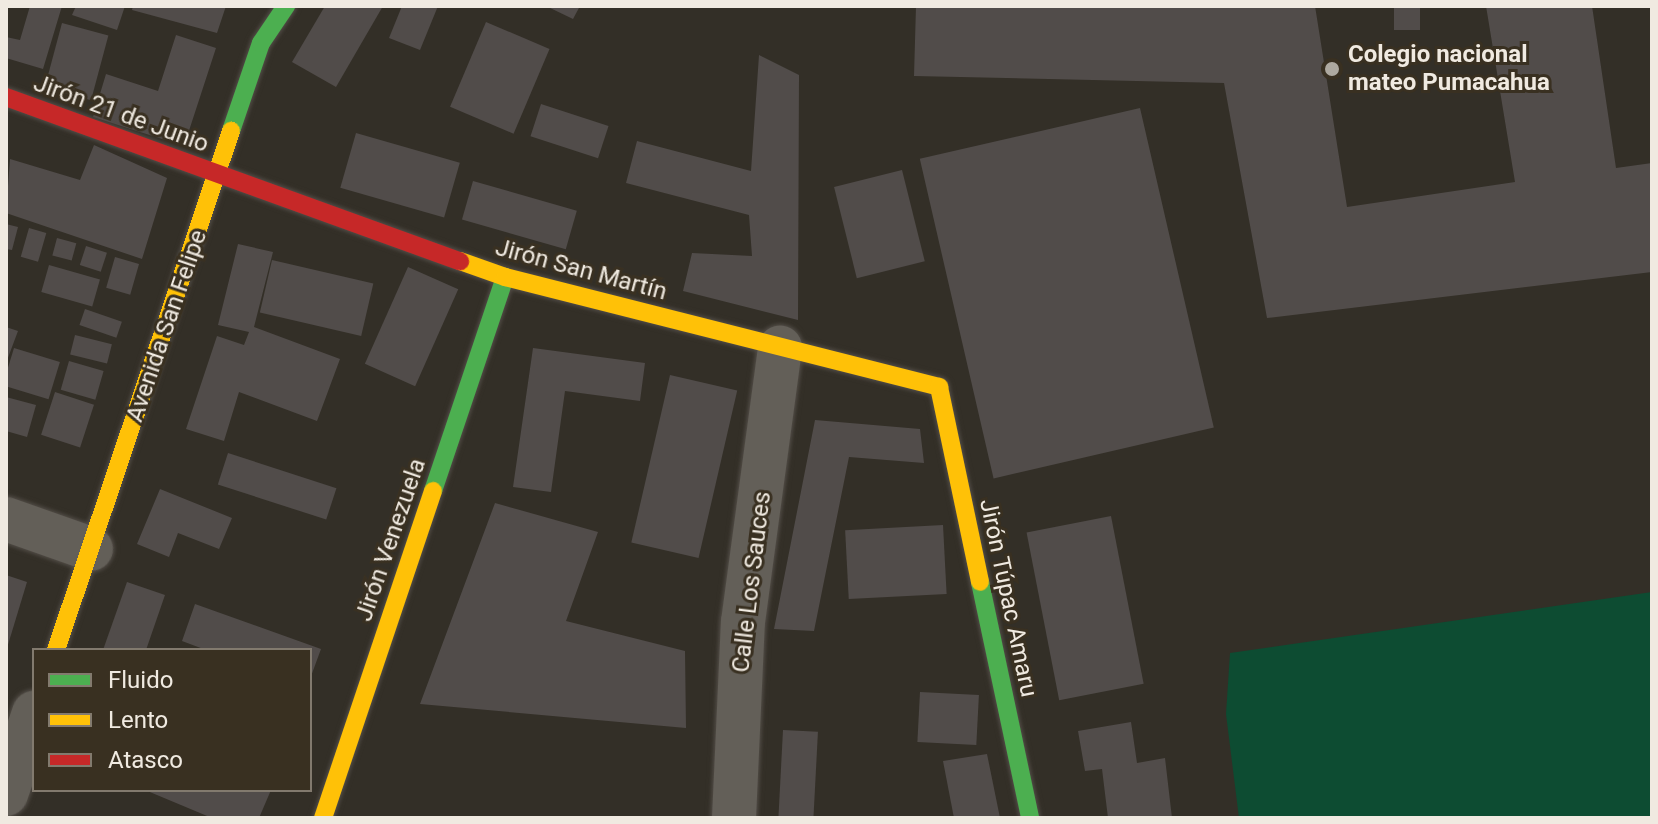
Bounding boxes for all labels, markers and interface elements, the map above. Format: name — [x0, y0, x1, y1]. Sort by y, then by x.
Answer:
place label: Colegio nacional mateo Pumacahua — [1348, 41, 1550, 97]
marker: Colegio nacional mateo Pumacahua — [1323, 60, 1341, 78]
street label: Jirón 21 de Junio — [29, 69, 213, 159]
street label: Avenida San Felipe — [121, 226, 213, 426]
street label: Jirón San Martín — [492, 233, 670, 307]
street label: Jirón Venezuela — [350, 455, 432, 625]
street label: Calle Los Sauces — [727, 490, 777, 674]
street label: Jirón Túpac Amaru — [973, 496, 1043, 700]
legend — [32, 648, 312, 792]
text: Fluido — [108, 666, 173, 694]
text: Lento — [108, 706, 168, 734]
text: Atasco — [108, 746, 183, 774]

